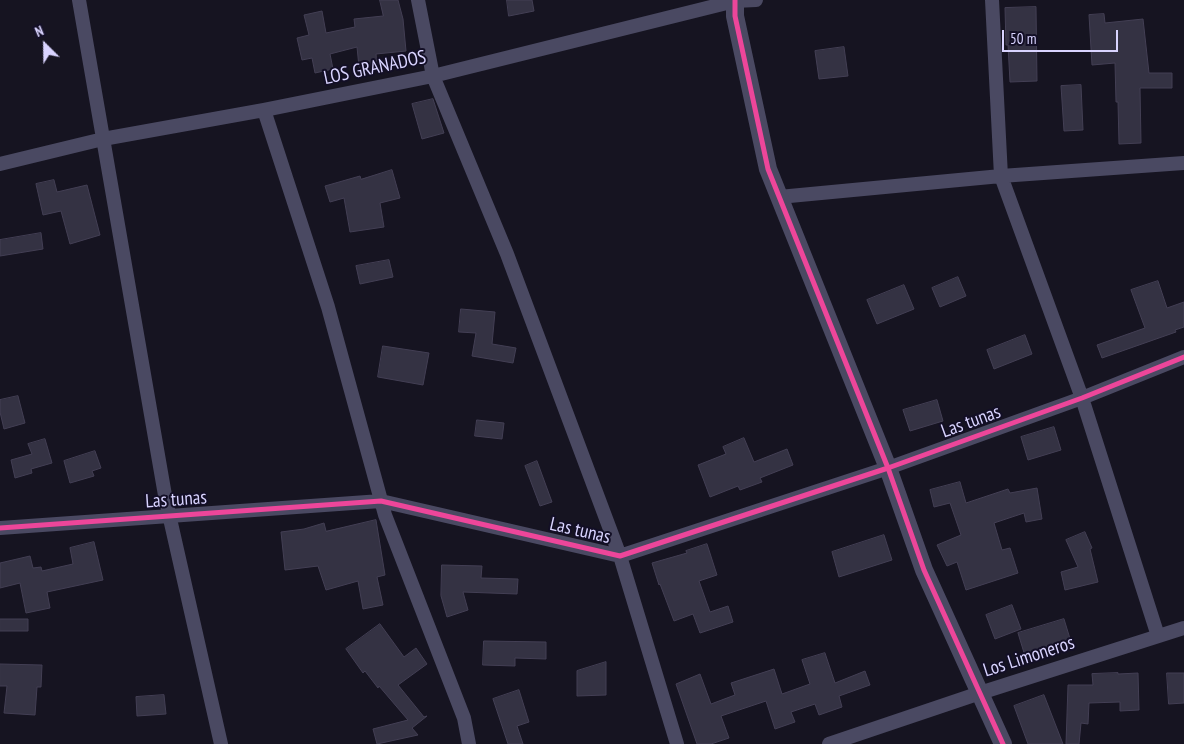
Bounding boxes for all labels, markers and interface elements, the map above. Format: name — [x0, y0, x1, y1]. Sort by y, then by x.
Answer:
north arrow — [20, 20, 70, 70]
scale bar — [1004, 20, 1120, 52]
text: N — [32, 21, 46, 41]
text: 50 m — [1010, 29, 1036, 48]
street label: LOS GRANADOS — [322, 46, 428, 90]
street label: Las tunas — [938, 401, 1004, 443]
street label: Las tunas — [145, 486, 207, 514]
street label: Las tunas — [547, 513, 613, 549]
street label: Los Limoneros — [981, 632, 1077, 682]

